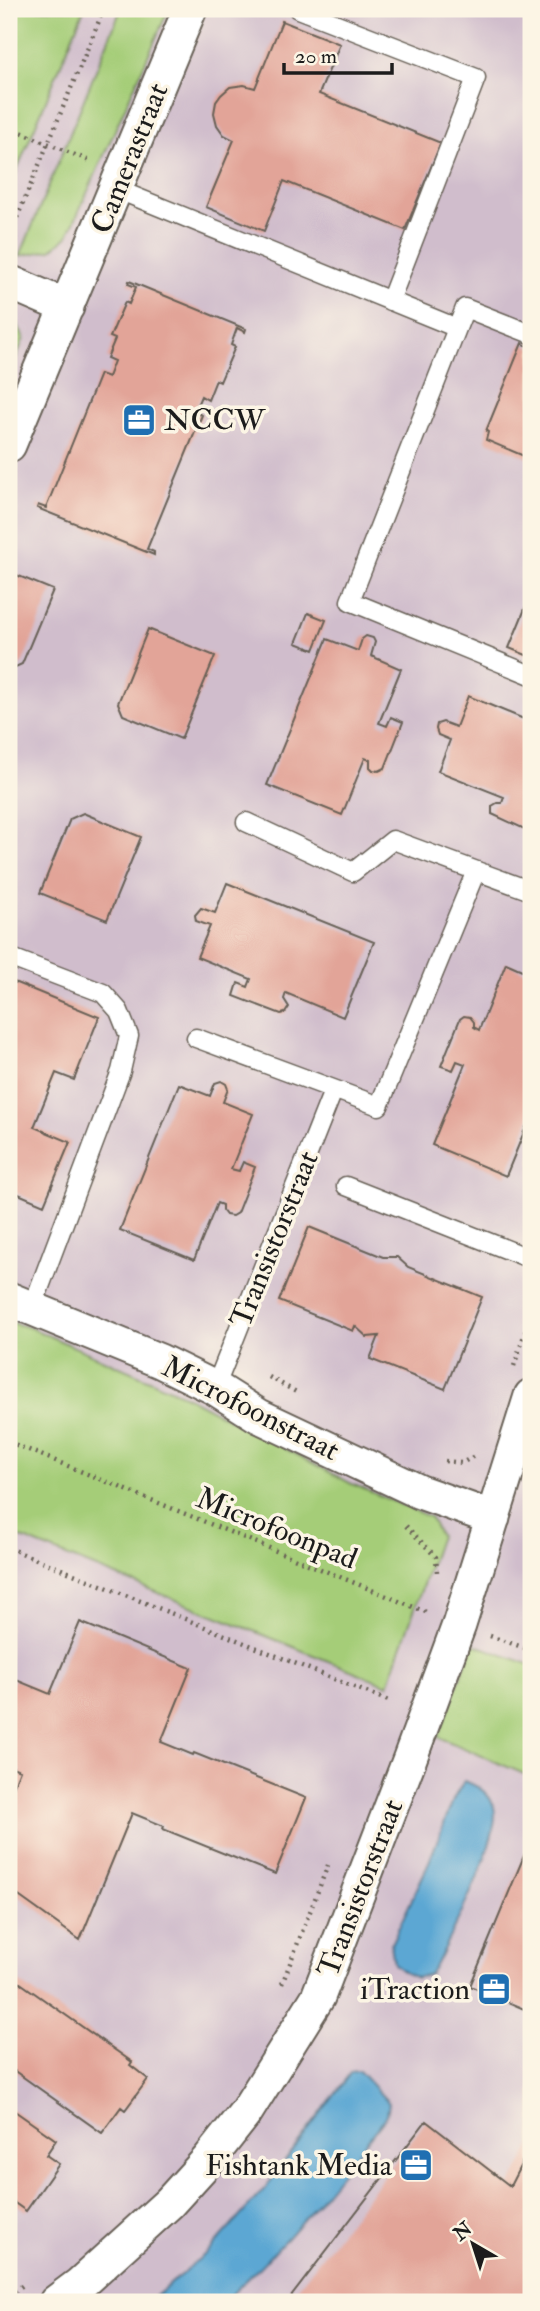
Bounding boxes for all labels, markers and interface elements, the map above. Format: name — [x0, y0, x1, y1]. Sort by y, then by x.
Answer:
scale bar — [284, 32, 393, 76]
text: 20 m — [295, 43, 337, 70]
street label: Camerastraat — [83, 77, 176, 239]
office icon: NCCW — [120, 401, 158, 439]
place label: NCCW — [164, 402, 266, 439]
street label: Transistorstraat — [222, 1145, 327, 1333]
street label: Microfoonstraat — [156, 1348, 346, 1469]
street label: Microfoonpad — [191, 1479, 363, 1578]
street label: Transistorstraat — [310, 1794, 411, 1982]
office icon: iTraction — [475, 1970, 513, 2008]
place label: iTraction — [360, 1971, 470, 2008]
office icon: Fishtank Media — [397, 2146, 435, 2184]
place label: Fishtank Media — [205, 2147, 393, 2184]
north arrow — [438, 2210, 508, 2280]
text: N — [448, 2216, 478, 2247]

